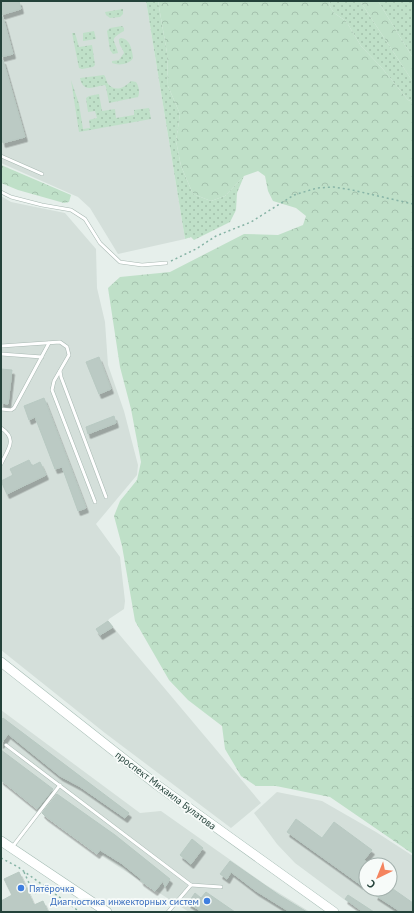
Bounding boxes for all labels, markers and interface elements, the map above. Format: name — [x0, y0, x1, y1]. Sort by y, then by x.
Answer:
street label: проспект Михаила Булатова — [113, 748, 219, 833]
north arrow — [358, 857, 398, 897]
text: С — [364, 877, 378, 892]
place label: Пятёрочка — [29, 882, 75, 895]
marker: Пятёрочка — [16, 883, 26, 893]
place label: Диагностика инжекторных систем — [50, 895, 199, 908]
marker: Диагностика инжекторных систем — [202, 896, 212, 906]

